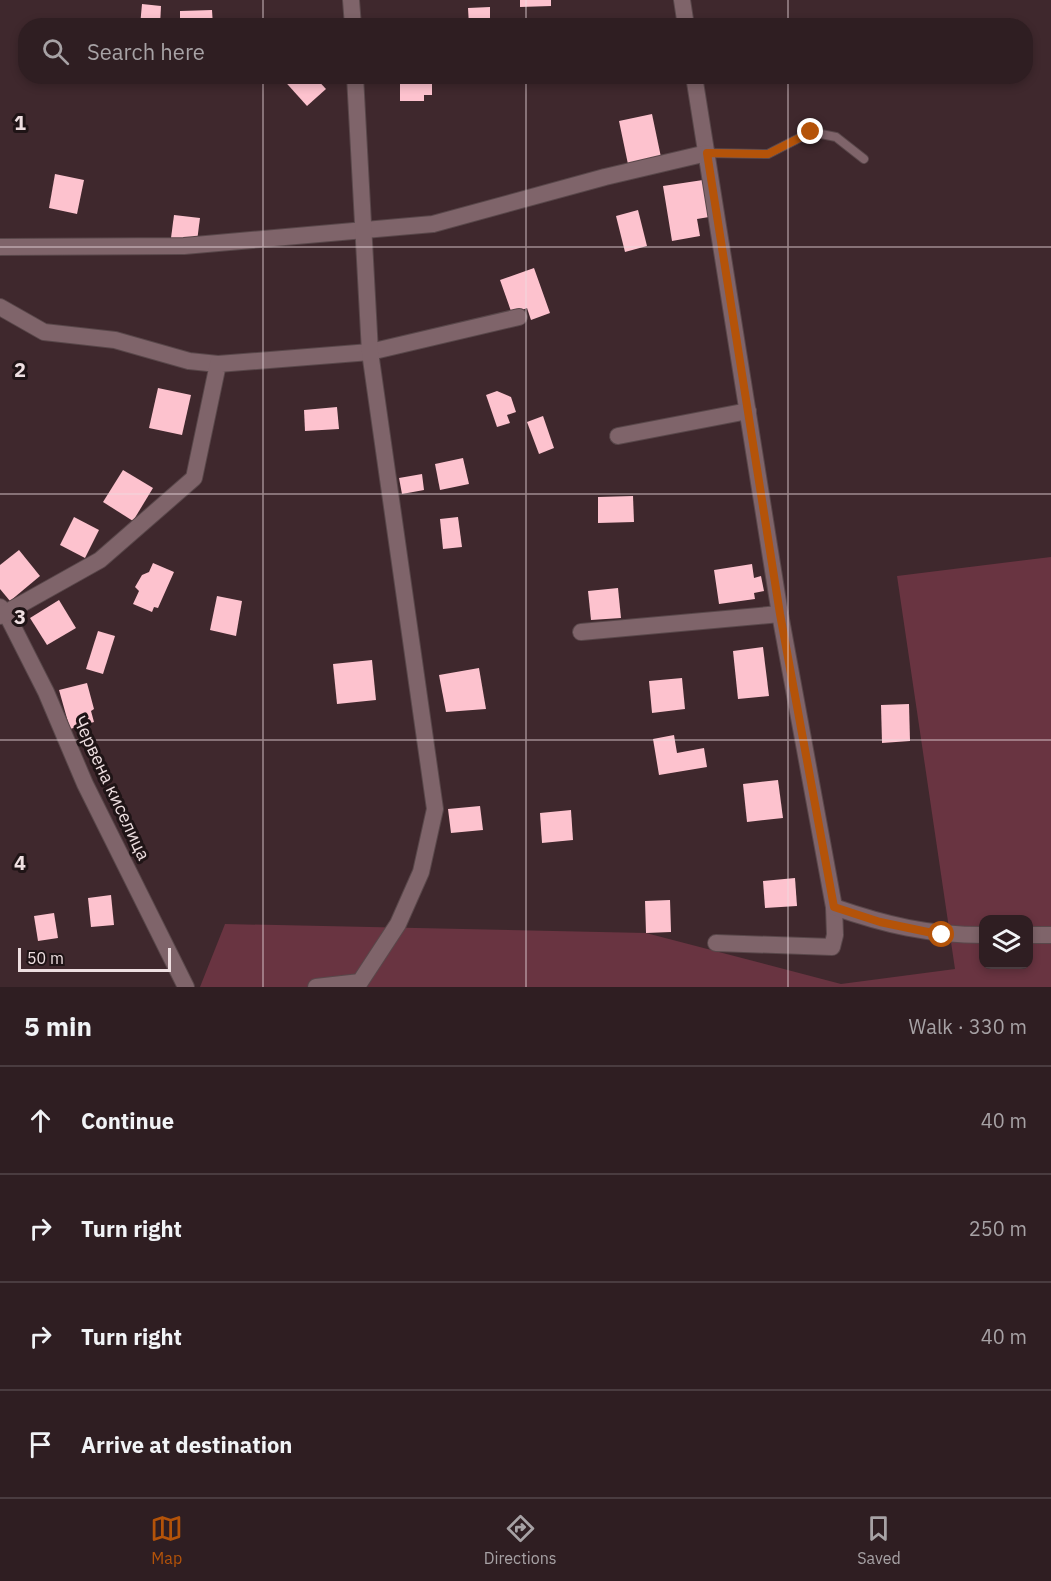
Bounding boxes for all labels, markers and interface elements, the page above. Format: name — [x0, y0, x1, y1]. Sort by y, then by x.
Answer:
search box — [18, 18, 1033, 84]
icon: search — [39, 35, 72, 68]
text: Search here — [87, 37, 205, 66]
text: 1 — [14, 109, 26, 136]
route end — [797, 118, 823, 144]
text: 2 — [14, 356, 26, 383]
text: 3 — [14, 603, 26, 630]
street label: Червена киселица — [68, 712, 156, 864]
text: 4 — [14, 849, 26, 876]
map controls — [979, 915, 1033, 969]
button: layers — [979, 915, 1033, 969]
route start — [928, 921, 954, 947]
scale bar — [18, 945, 171, 972]
text: 50 m — [27, 948, 64, 968]
text: 5 min — [24, 1009, 92, 1043]
text: Walk · 330 m — [909, 1013, 1027, 1040]
icon: ahead — [24, 1104, 57, 1137]
text: Continue — [81, 1106, 174, 1135]
text: 40 m — [981, 1107, 1027, 1134]
icon: right — [24, 1212, 57, 1245]
text: Turn right — [81, 1214, 182, 1243]
text: 250 m — [969, 1215, 1027, 1242]
icon: right — [24, 1320, 57, 1353]
text: Turn right — [81, 1322, 182, 1351]
text: 40 m — [981, 1323, 1027, 1350]
icon: arrive — [24, 1428, 57, 1461]
text: Arrive at destination — [81, 1430, 292, 1459]
tab: Map — [150, 1512, 183, 1568]
tab: Directions — [484, 1512, 557, 1568]
tab: Saved — [857, 1512, 901, 1568]

